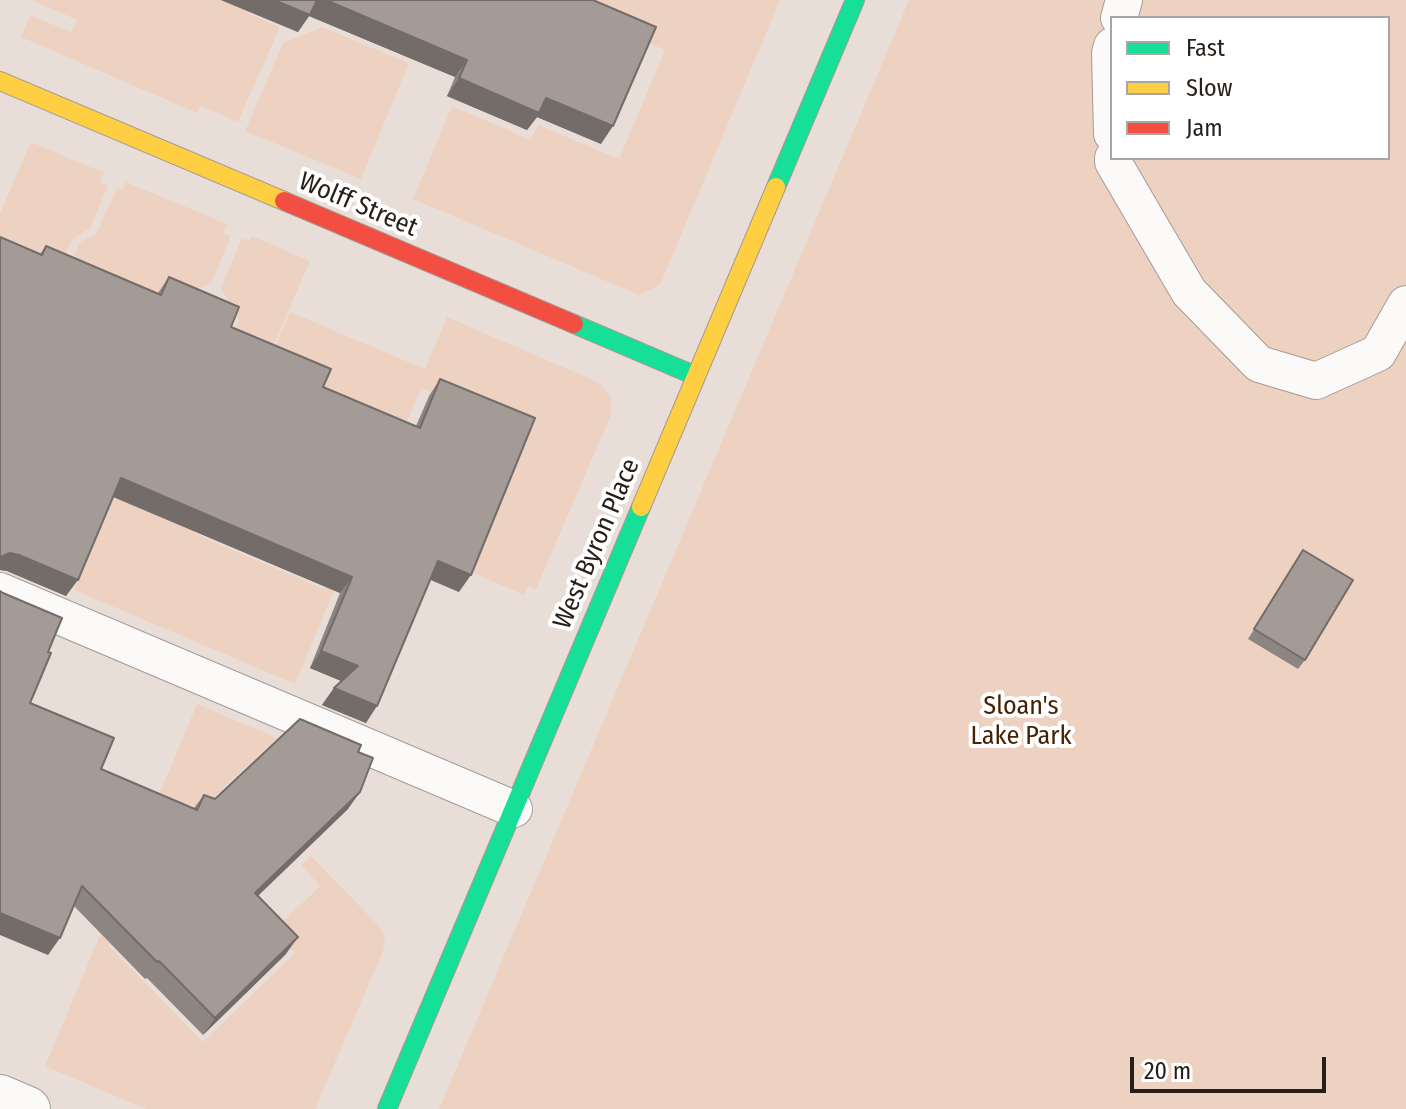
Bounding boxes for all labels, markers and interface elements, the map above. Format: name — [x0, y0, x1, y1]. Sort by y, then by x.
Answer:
legend — [1110, 16, 1390, 160]
text: Fast — [1186, 34, 1225, 62]
text: Slow — [1186, 74, 1232, 102]
text: Jam — [1186, 114, 1223, 142]
street label: Wolff Street — [294, 166, 422, 244]
street label: West Byron Place — [547, 454, 647, 634]
park label: Sloan's Lake Park — [970, 691, 1072, 752]
scale bar — [1134, 1041, 1330, 1091]
text: 20 m — [1144, 1057, 1191, 1085]

